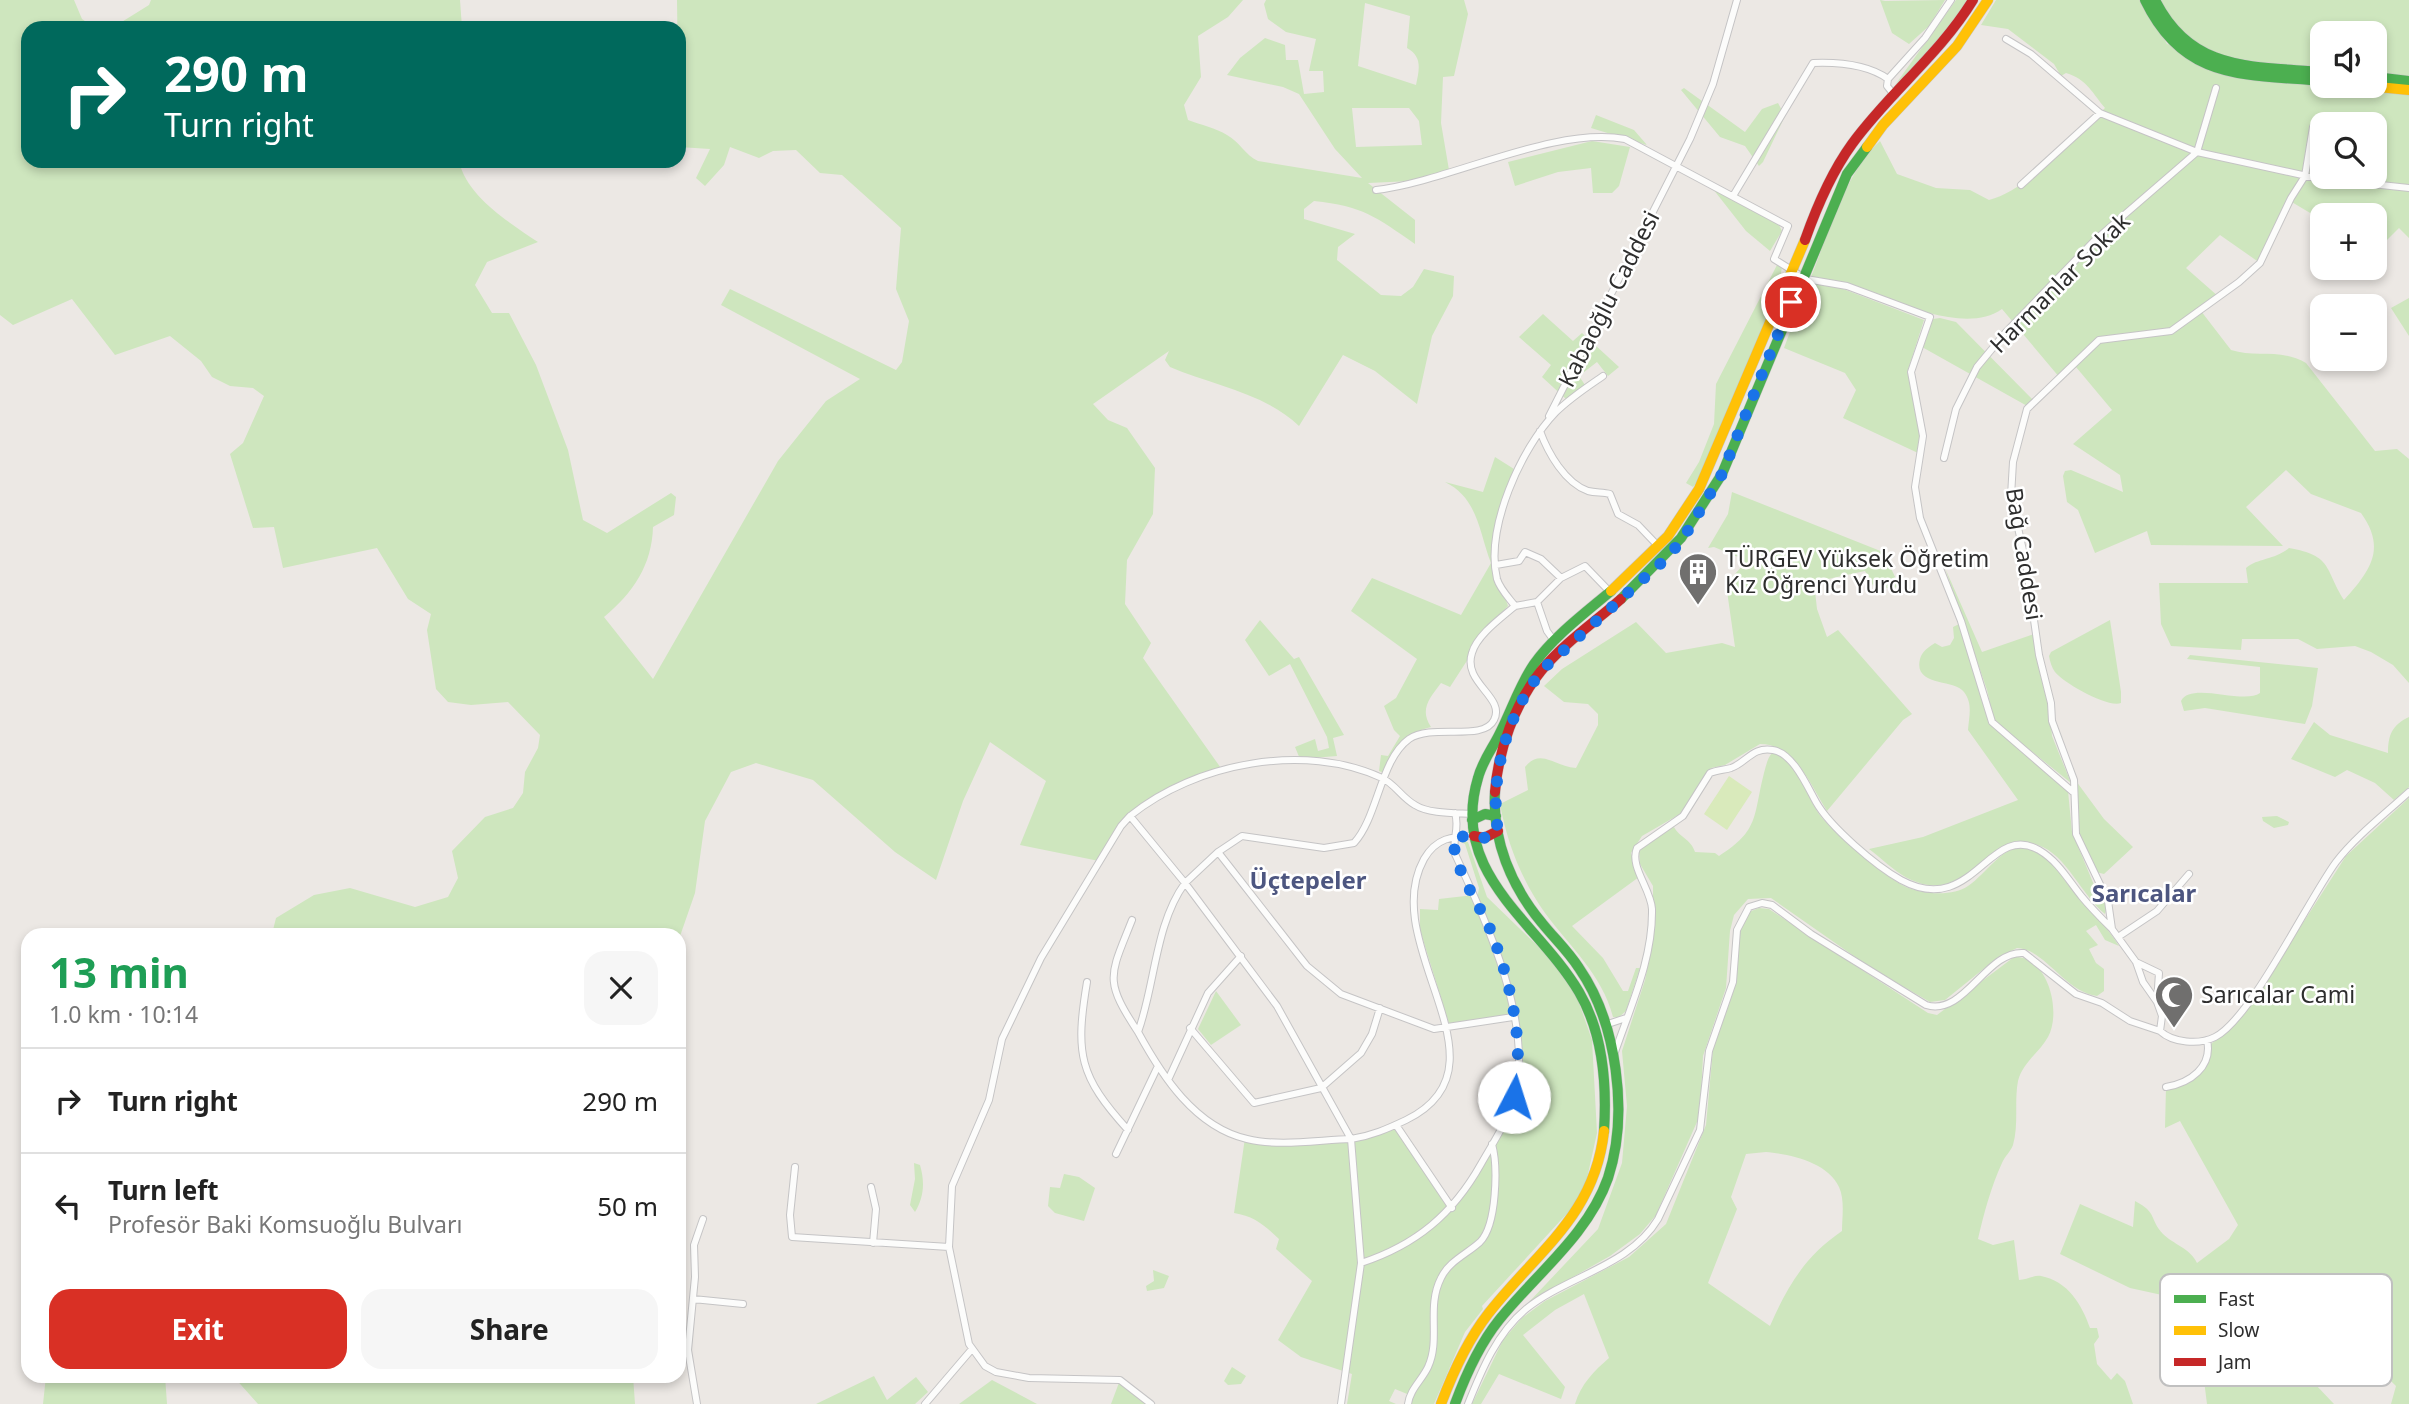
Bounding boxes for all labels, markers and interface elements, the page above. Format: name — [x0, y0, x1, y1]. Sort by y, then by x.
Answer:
map controls — [2310, 21, 2387, 371]
button: sound — [2310, 21, 2387, 98]
text: 290 m — [164, 40, 309, 106]
icon: right — [49, 49, 140, 140]
text: Turn right — [164, 103, 314, 146]
button: search — [2310, 112, 2387, 189]
button: + — [2310, 203, 2387, 280]
street label: Kabaoğlu Caddesi — [1550, 205, 1666, 392]
street label: Harmanlar Sokak — [1982, 205, 2137, 360]
pin — [1761, 272, 1821, 332]
icon: arrive — [1772, 283, 1810, 321]
button: − — [2310, 294, 2387, 371]
street label: Bağ Caddesi — [1999, 485, 2051, 622]
place label: TÜRGEV Yüksek Öğretim Kız Öğrenci Yurdu — [1725, 542, 1989, 600]
building icon: TÜRGEV Yüksek Öğretim Kız Öğrenci Yurdu — [1677, 551, 1719, 606]
district label: Üçtepeler — [1250, 863, 1367, 896]
district label: Sarıcalar — [2092, 876, 2197, 909]
text: 13 min — [49, 943, 189, 1000]
button: close — [584, 951, 658, 1025]
mosque icon: Sarıcalar Cami — [2153, 974, 2195, 1029]
place label: Sarıcalar Cami — [2201, 978, 2355, 1010]
text: 1.0 km · 10:14 — [49, 998, 198, 1030]
position arrow — [1477, 1060, 1551, 1134]
icon: right — [49, 1082, 87, 1120]
text: Turn right — [108, 1083, 238, 1119]
text: 290 m — [582, 1083, 658, 1119]
text: Turn left — [108, 1172, 219, 1208]
icon: left — [49, 1187, 87, 1225]
text: 50 m — [597, 1188, 658, 1224]
text: Profesör Baki Komsuoğlu Bulvarı — [108, 1208, 462, 1240]
legend — [2160, 1274, 2392, 1386]
text: Fast — [2218, 1286, 2255, 1312]
button: Exit — [49, 1289, 347, 1369]
button: Share — [361, 1289, 658, 1369]
text: Slow — [2218, 1317, 2259, 1343]
text: Jam — [2216, 1349, 2252, 1375]

